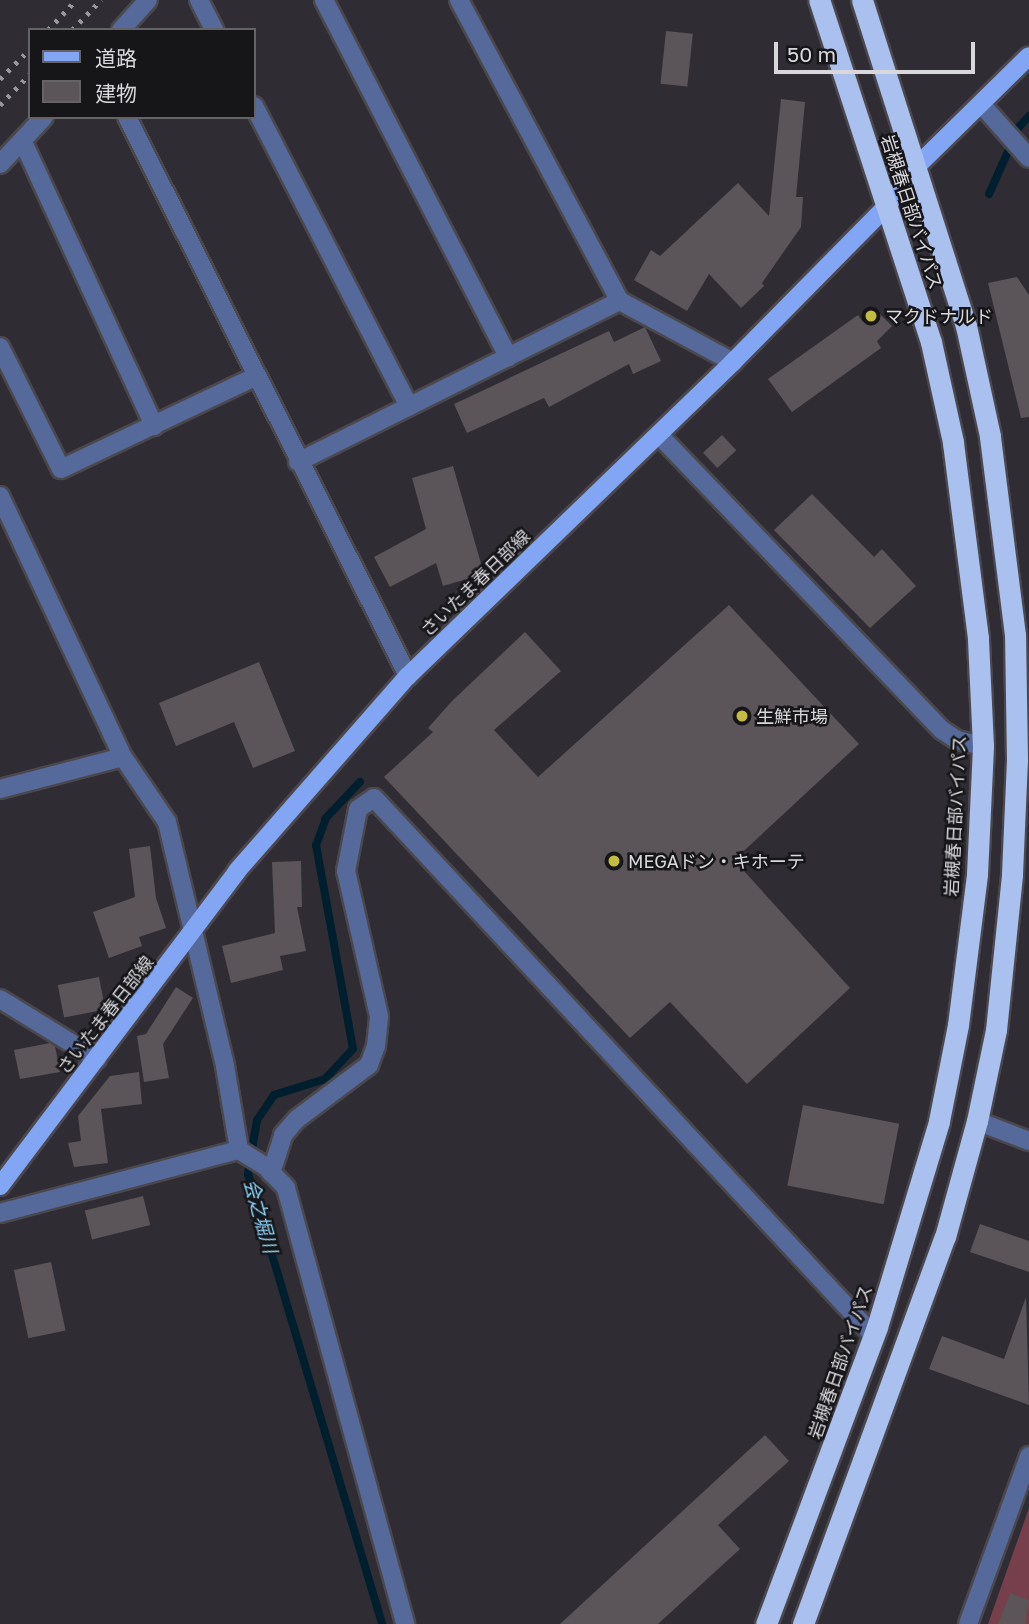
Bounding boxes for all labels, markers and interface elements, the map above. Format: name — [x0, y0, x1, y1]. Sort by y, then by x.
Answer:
legend — [28, 28, 256, 119]
scale bar — [777, 28, 978, 72]
text: 50 m — [787, 41, 836, 67]
text: 道路 — [95, 45, 137, 71]
text: 建物 — [95, 80, 137, 106]
street label: 岩槻春日部バイパス — [877, 132, 947, 292]
place label: マクドナルド — [885, 305, 993, 327]
marker: マクドナルド — [863, 308, 879, 324]
street label: さいたま春日部線 — [416, 525, 534, 641]
place label: 生鮮市場 — [756, 705, 828, 727]
marker: 生鮮市場 — [734, 708, 750, 724]
street label: 岩槻春日部バイパス — [940, 735, 970, 897]
place label: MEGAドン・キホーテ — [628, 850, 805, 872]
marker: MEGAドン・キホーテ — [606, 853, 622, 869]
street label: さいたま春日部線 — [52, 952, 158, 1078]
water label: 会之堀川 — [240, 1176, 282, 1256]
street label: 岩槻春日部バイパス — [803, 1282, 877, 1442]

